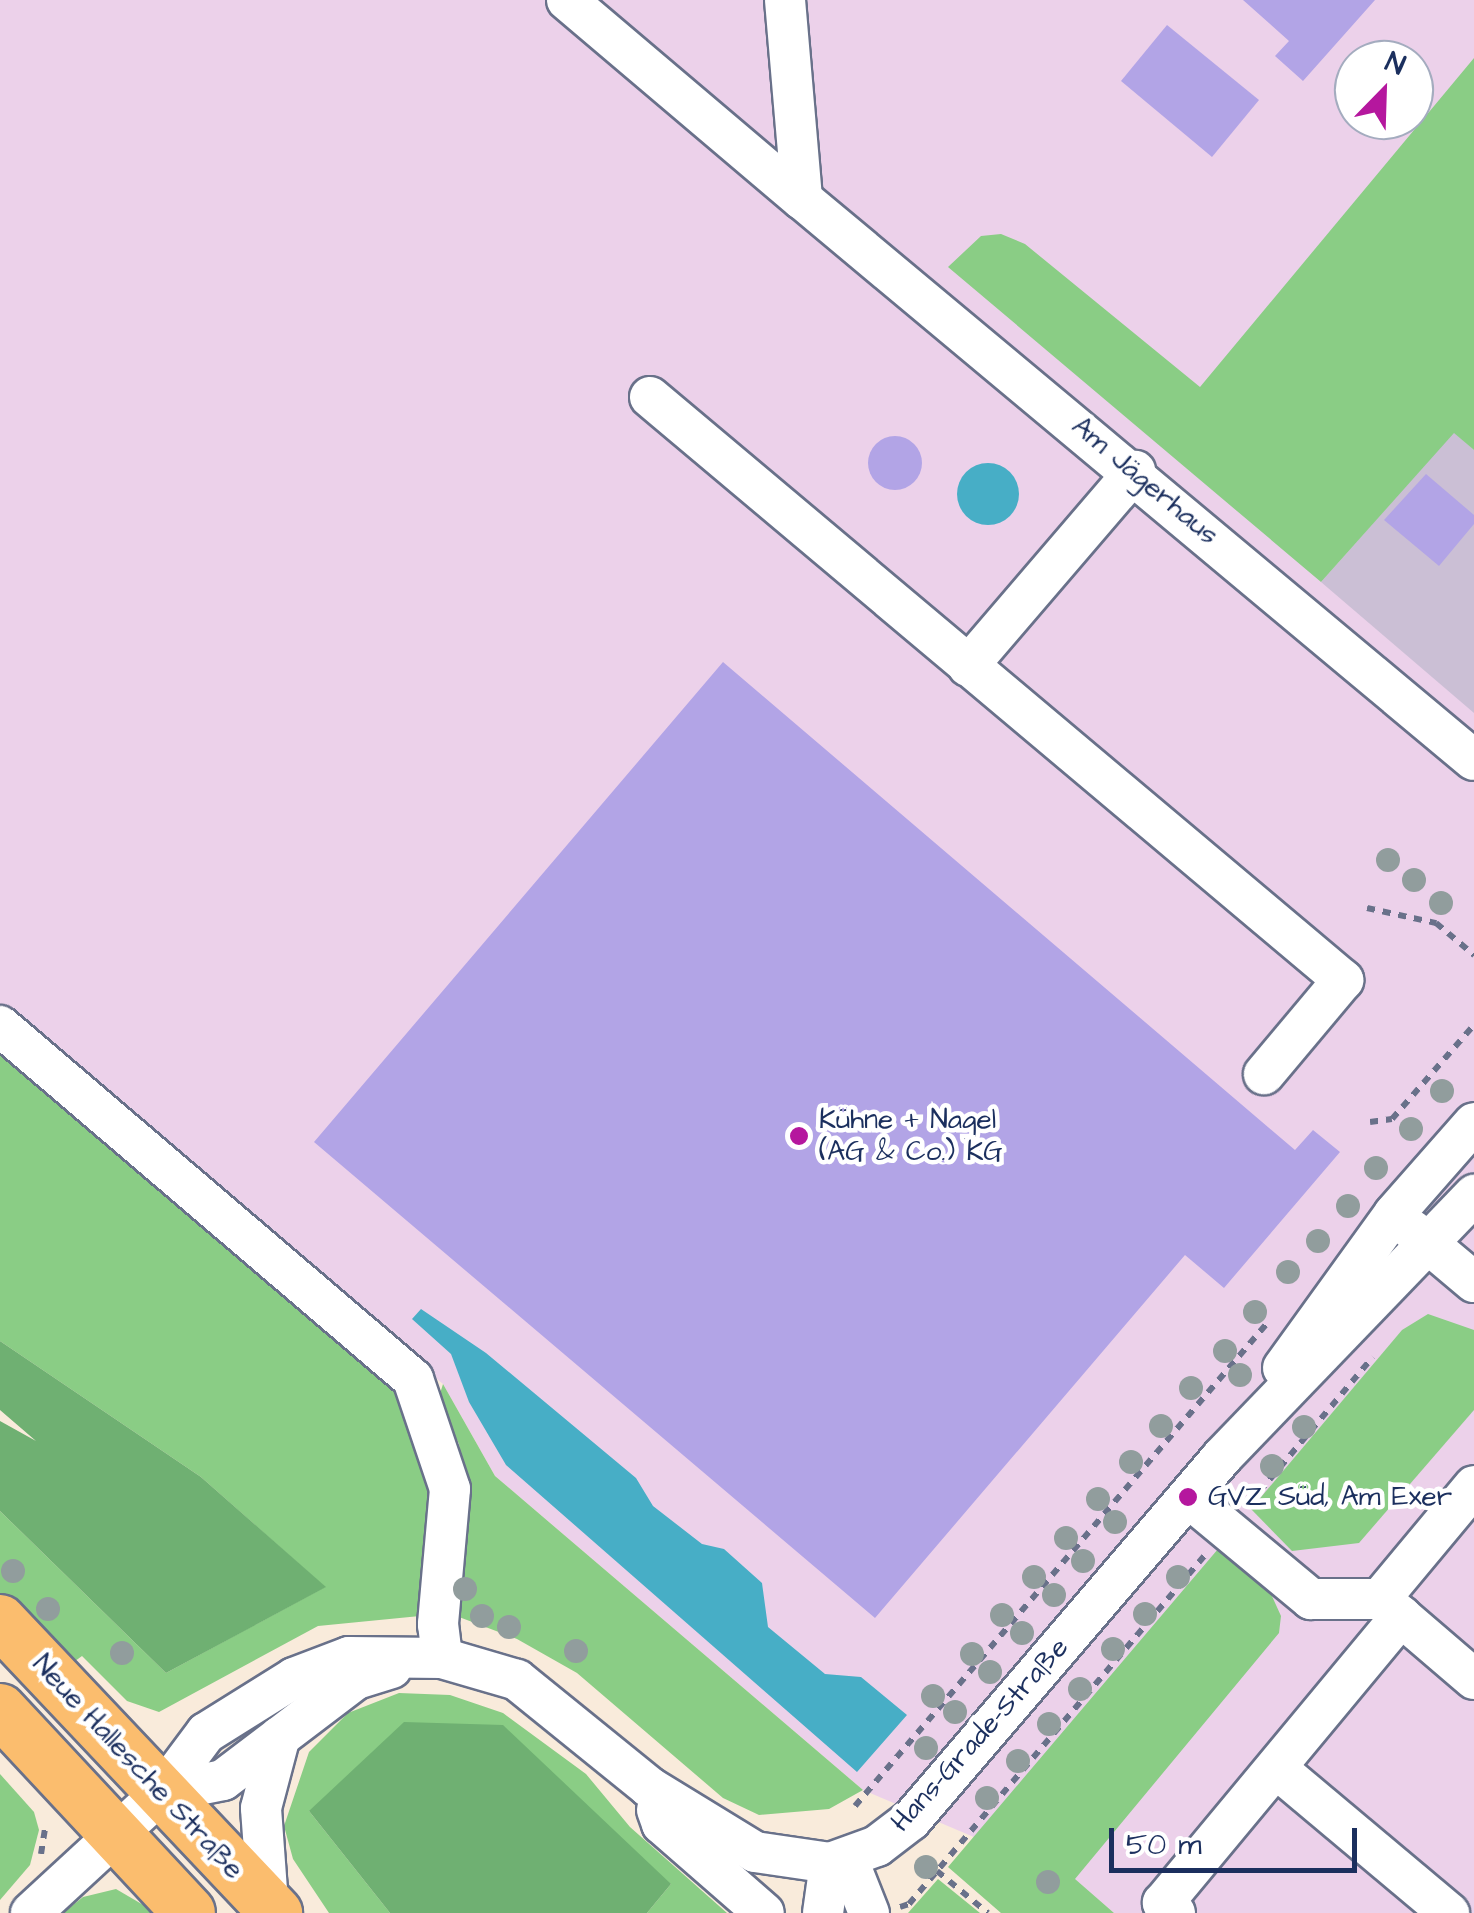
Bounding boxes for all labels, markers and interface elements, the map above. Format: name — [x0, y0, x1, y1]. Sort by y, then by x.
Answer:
north arrow — [1334, 40, 1434, 140]
text: N — [1379, 42, 1411, 85]
street label: Am Jägerhaus — [1065, 410, 1225, 552]
place label: Kühne + Nagel (AG & Co.) KG — [819, 1103, 1003, 1169]
marker: Kühne + Nagel (AG & Co.) KG — [788, 1125, 810, 1147]
place label: GVZ Süd, Am Exer — [1208, 1480, 1452, 1514]
marker: GVZ Süd, Am Exer — [1177, 1486, 1199, 1508]
street label: Hans-Grade-Straße — [884, 1631, 1076, 1839]
street label: Neue Hallesche Straße — [25, 1648, 251, 1886]
scale bar — [1114, 1808, 1362, 1870]
text: 50 m — [1126, 1824, 1202, 1866]

